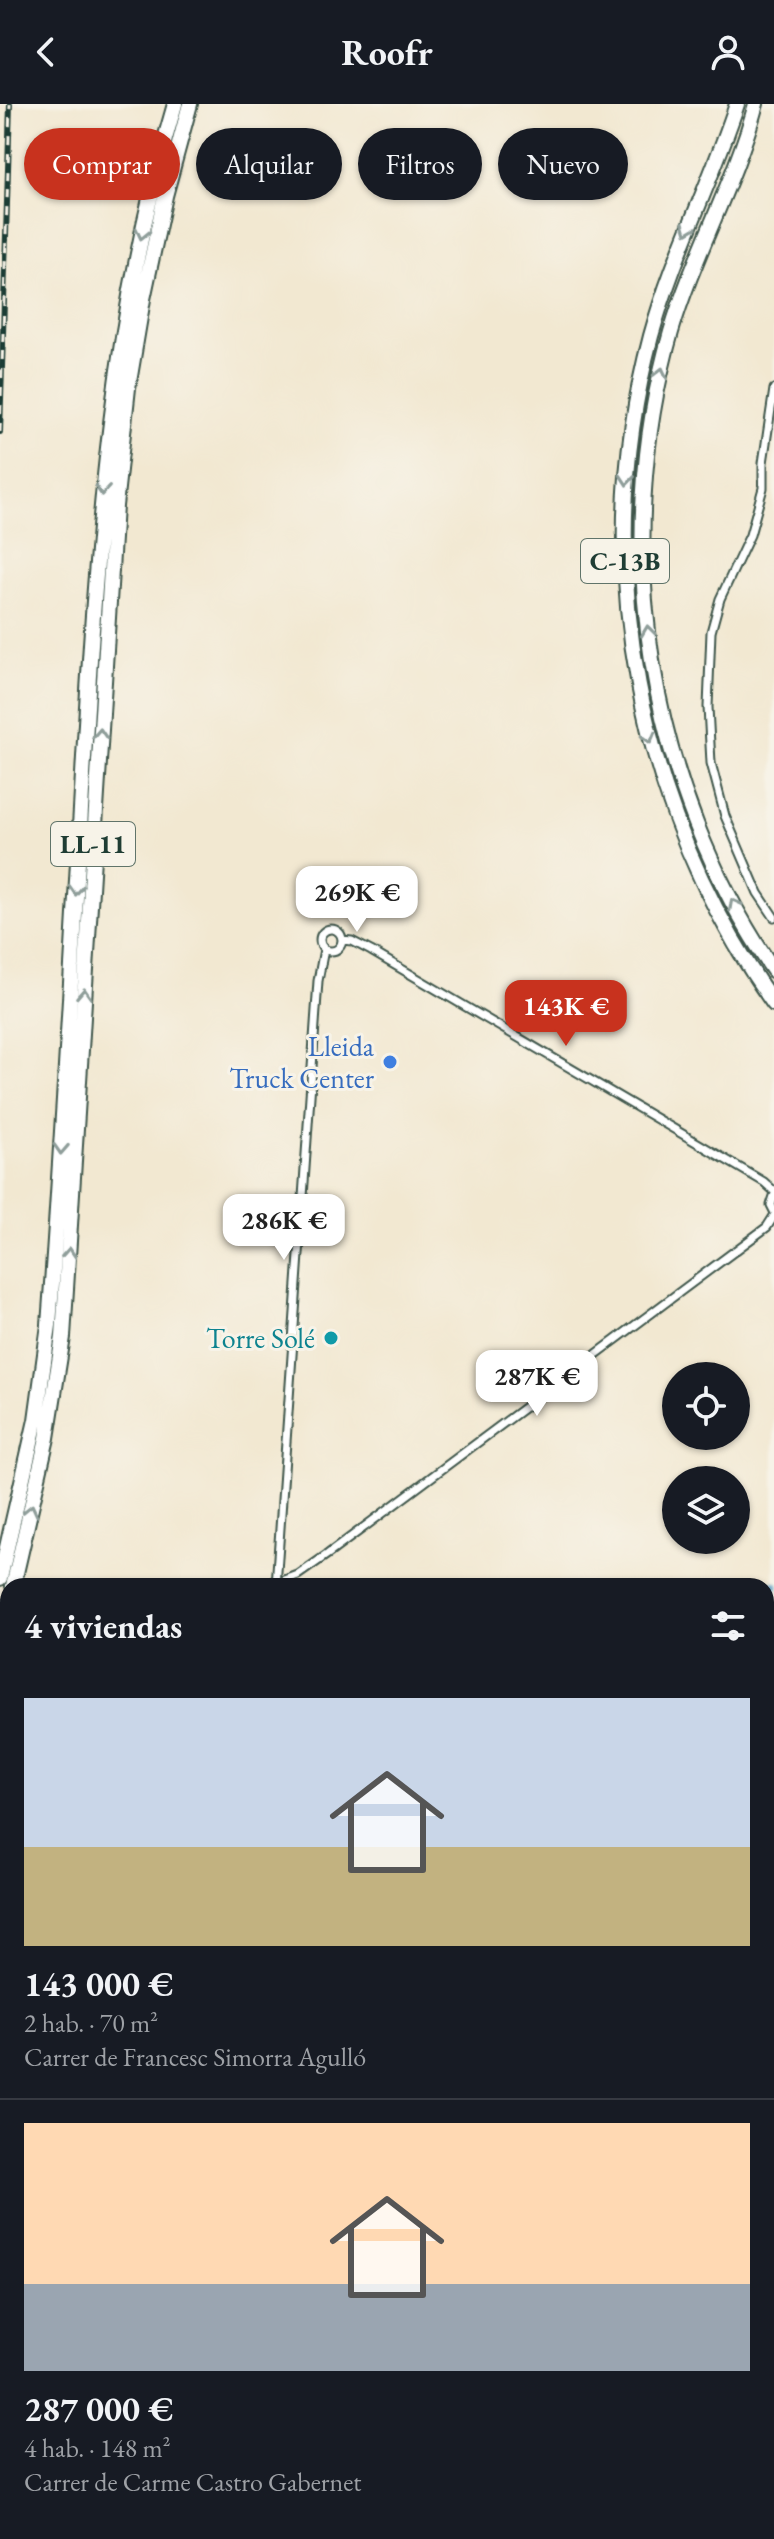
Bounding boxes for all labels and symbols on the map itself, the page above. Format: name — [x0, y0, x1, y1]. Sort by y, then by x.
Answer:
one-way arrow — [681, 221, 698, 235]
one-way arrow — [134, 226, 151, 240]
one-way arrow — [652, 367, 669, 380]
one-way arrow — [619, 474, 636, 487]
one-way arrow — [94, 484, 111, 497]
road number: C-13B — [581, 539, 669, 583]
one-way arrow — [640, 624, 657, 637]
one-way arrow — [91, 727, 108, 740]
one-way arrow — [640, 731, 657, 745]
road number: LL-11 — [51, 822, 135, 866]
pin: 269K € — [292, 866, 422, 934]
one-way arrow — [68, 884, 85, 897]
one-way arrow — [729, 898, 744, 913]
pin: 143K € — [501, 980, 631, 1048]
one-way arrow — [76, 987, 93, 1000]
place label: Lleida Truck Center — [229, 1028, 375, 1096]
marker: Lleida Truck Center — [381, 1053, 399, 1071]
one-way arrow — [52, 1143, 69, 1156]
pin: 286K € — [219, 1194, 349, 1262]
one-way arrow — [60, 1246, 77, 1259]
place label: Torre Solé — [206, 1320, 315, 1356]
marker: Torre Solé — [322, 1329, 340, 1347]
pin: 287K € — [472, 1350, 602, 1418]
one-way arrow — [21, 1504, 38, 1518]

